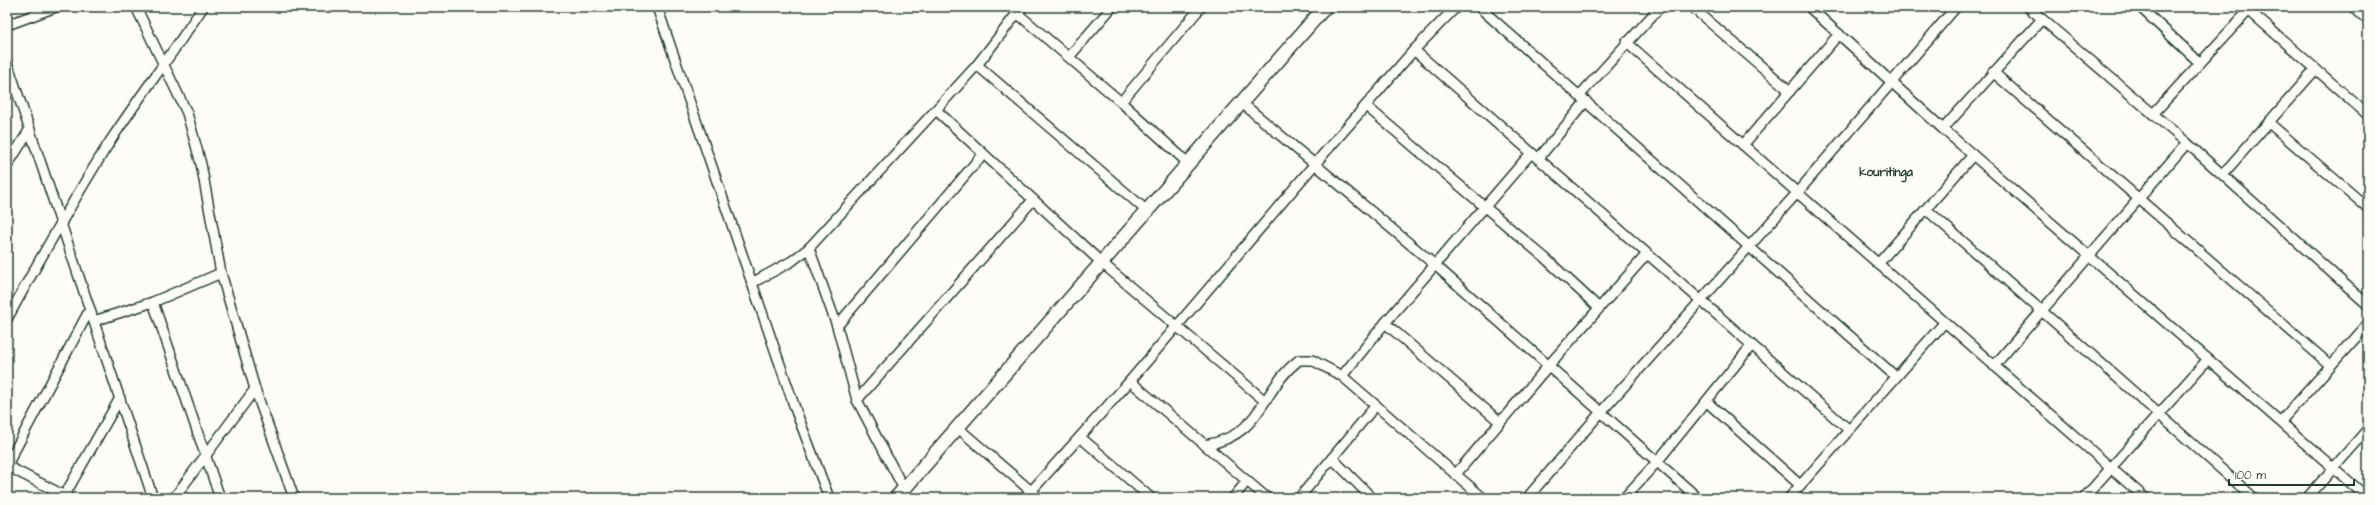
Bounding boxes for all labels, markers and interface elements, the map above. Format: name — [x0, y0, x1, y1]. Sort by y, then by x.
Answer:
district label: kouritinga — [1859, 164, 1914, 183]
scale bar — [2229, 461, 2354, 487]
text: 100 m — [2235, 467, 2266, 484]

